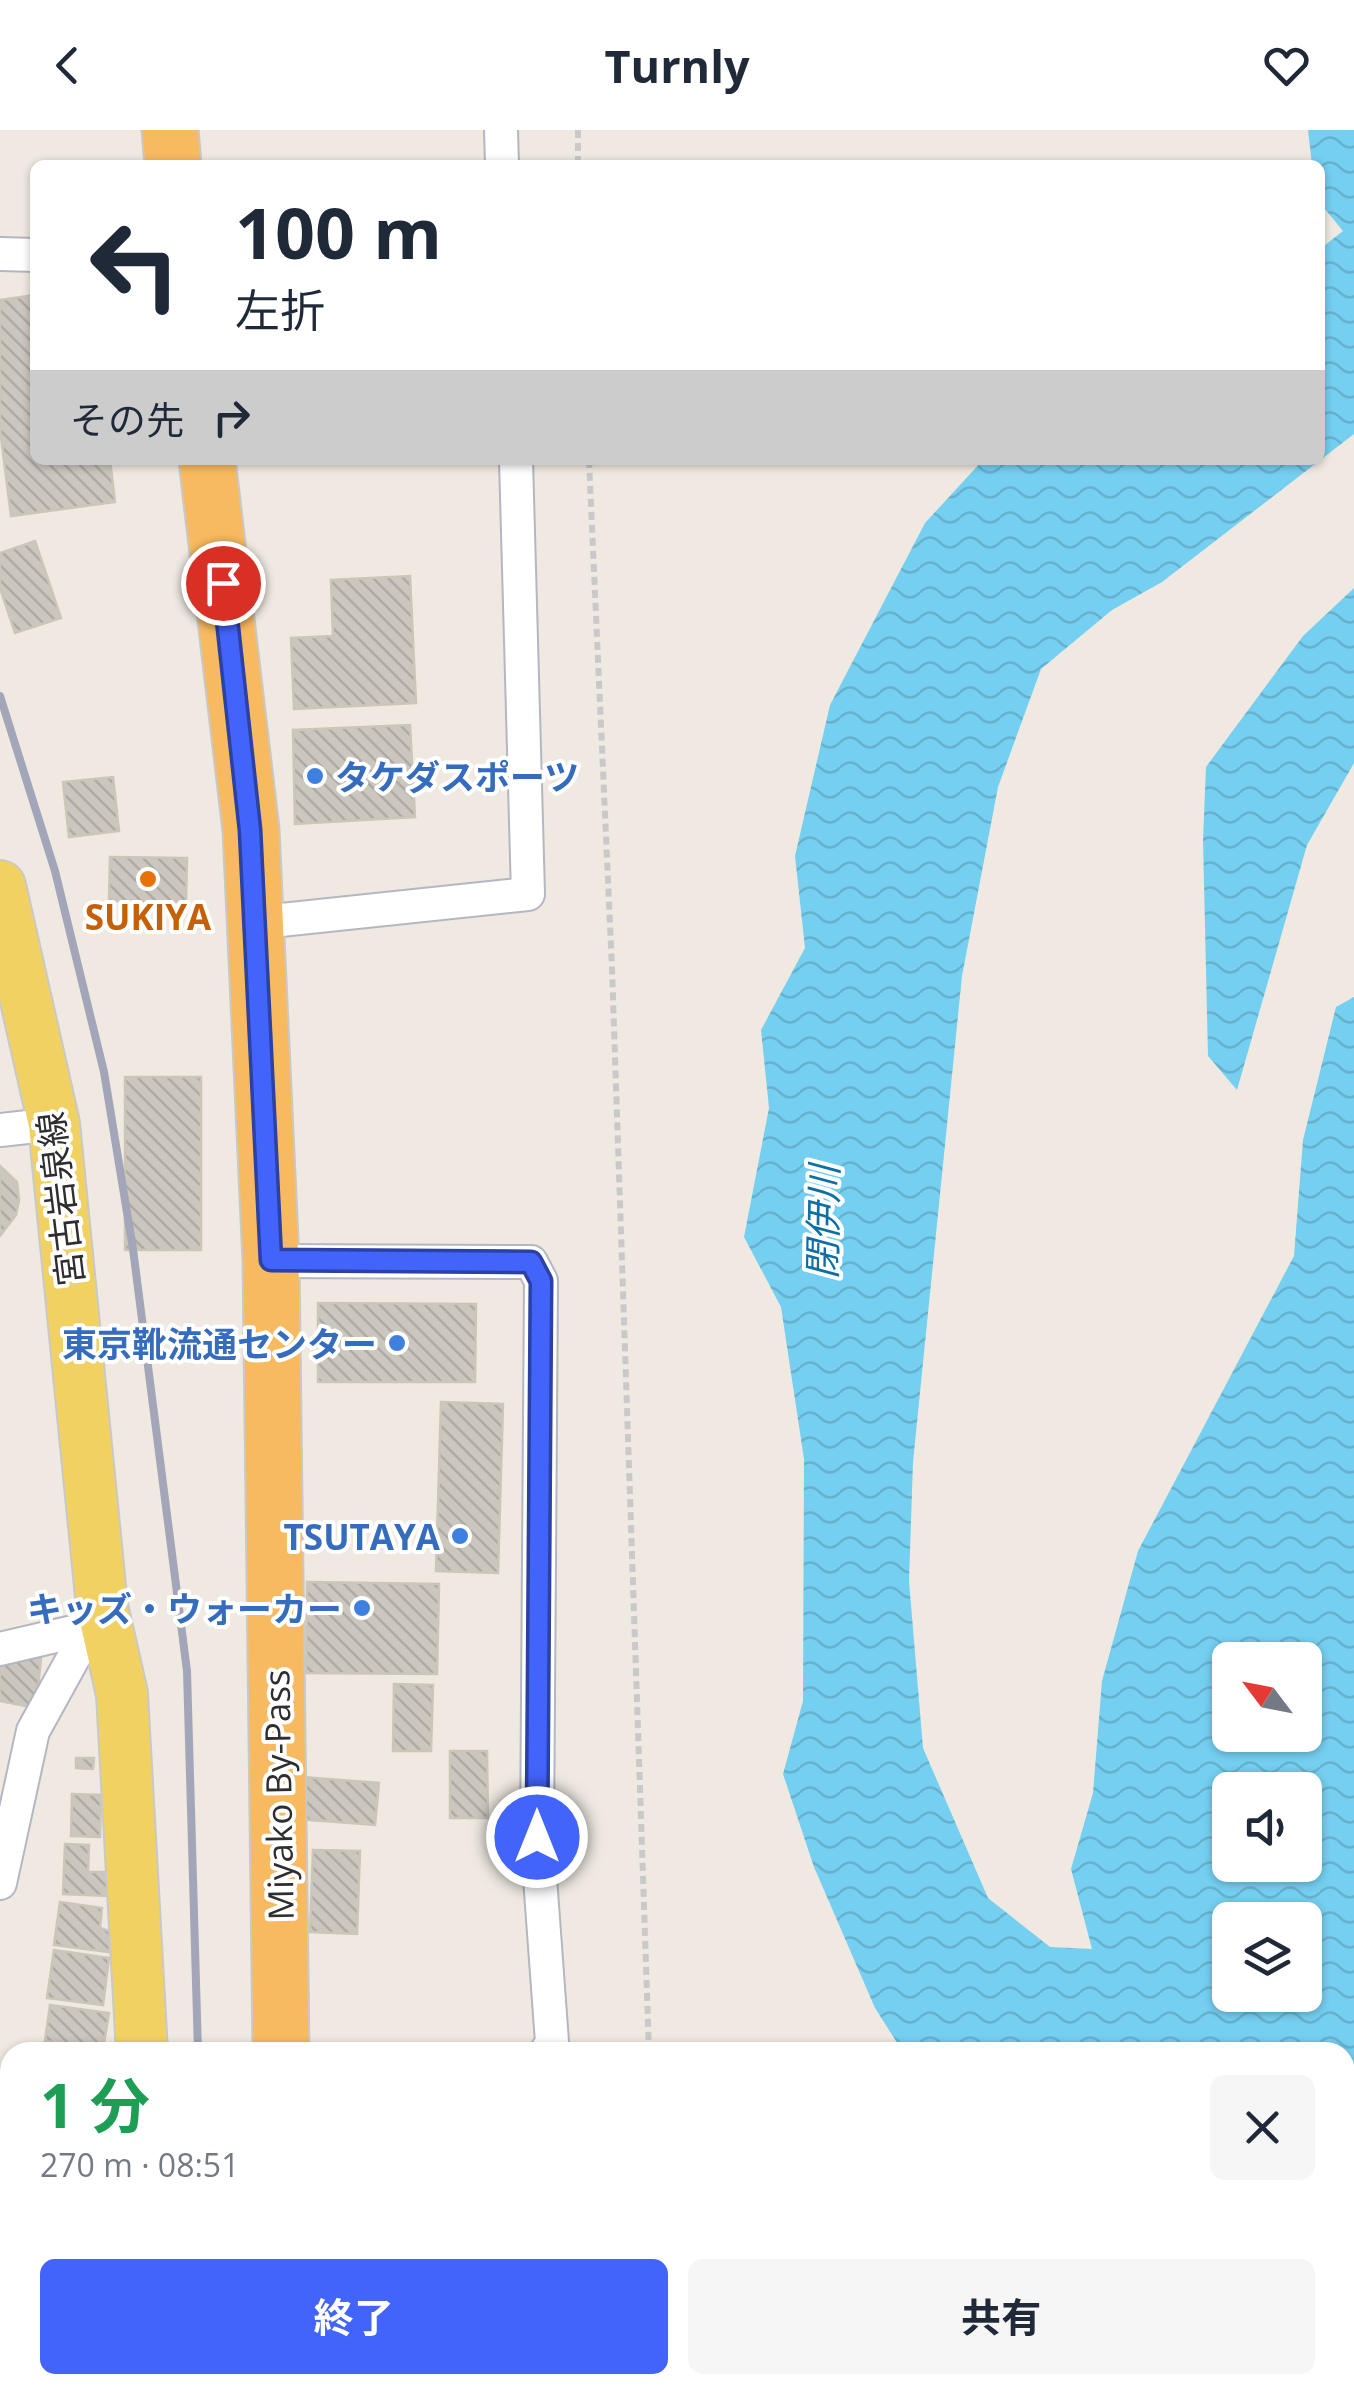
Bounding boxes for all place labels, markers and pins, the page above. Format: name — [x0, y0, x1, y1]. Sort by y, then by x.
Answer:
pin — [181, 541, 266, 626]
place label: タケダスポーツ — [335, 753, 579, 800]
marker: タケダスポーツ — [304, 765, 326, 787]
marker: SUKIYA — [137, 868, 159, 890]
place label: SUKIYA — [85, 893, 212, 940]
place label: 東京靴流通センター — [62, 1320, 377, 1367]
marker: 東京靴流通センター — [386, 1332, 408, 1354]
place label: TSUTAYA — [284, 1513, 441, 1560]
marker: TSUTAYA — [449, 1525, 471, 1547]
place label: キッズ・ウォーカー — [27, 1585, 342, 1632]
marker: キッズ・ウォーカー — [351, 1597, 373, 1619]

